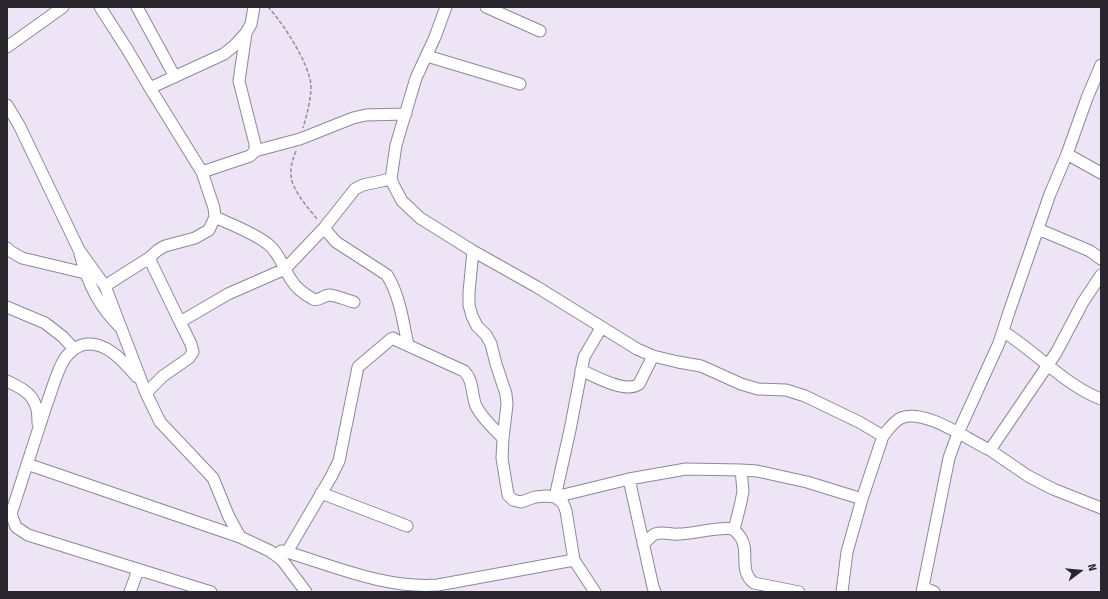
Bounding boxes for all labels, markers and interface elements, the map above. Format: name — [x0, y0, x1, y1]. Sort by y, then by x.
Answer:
north arrow — [1060, 551, 1100, 591]
text: N — [1085, 563, 1099, 573]

